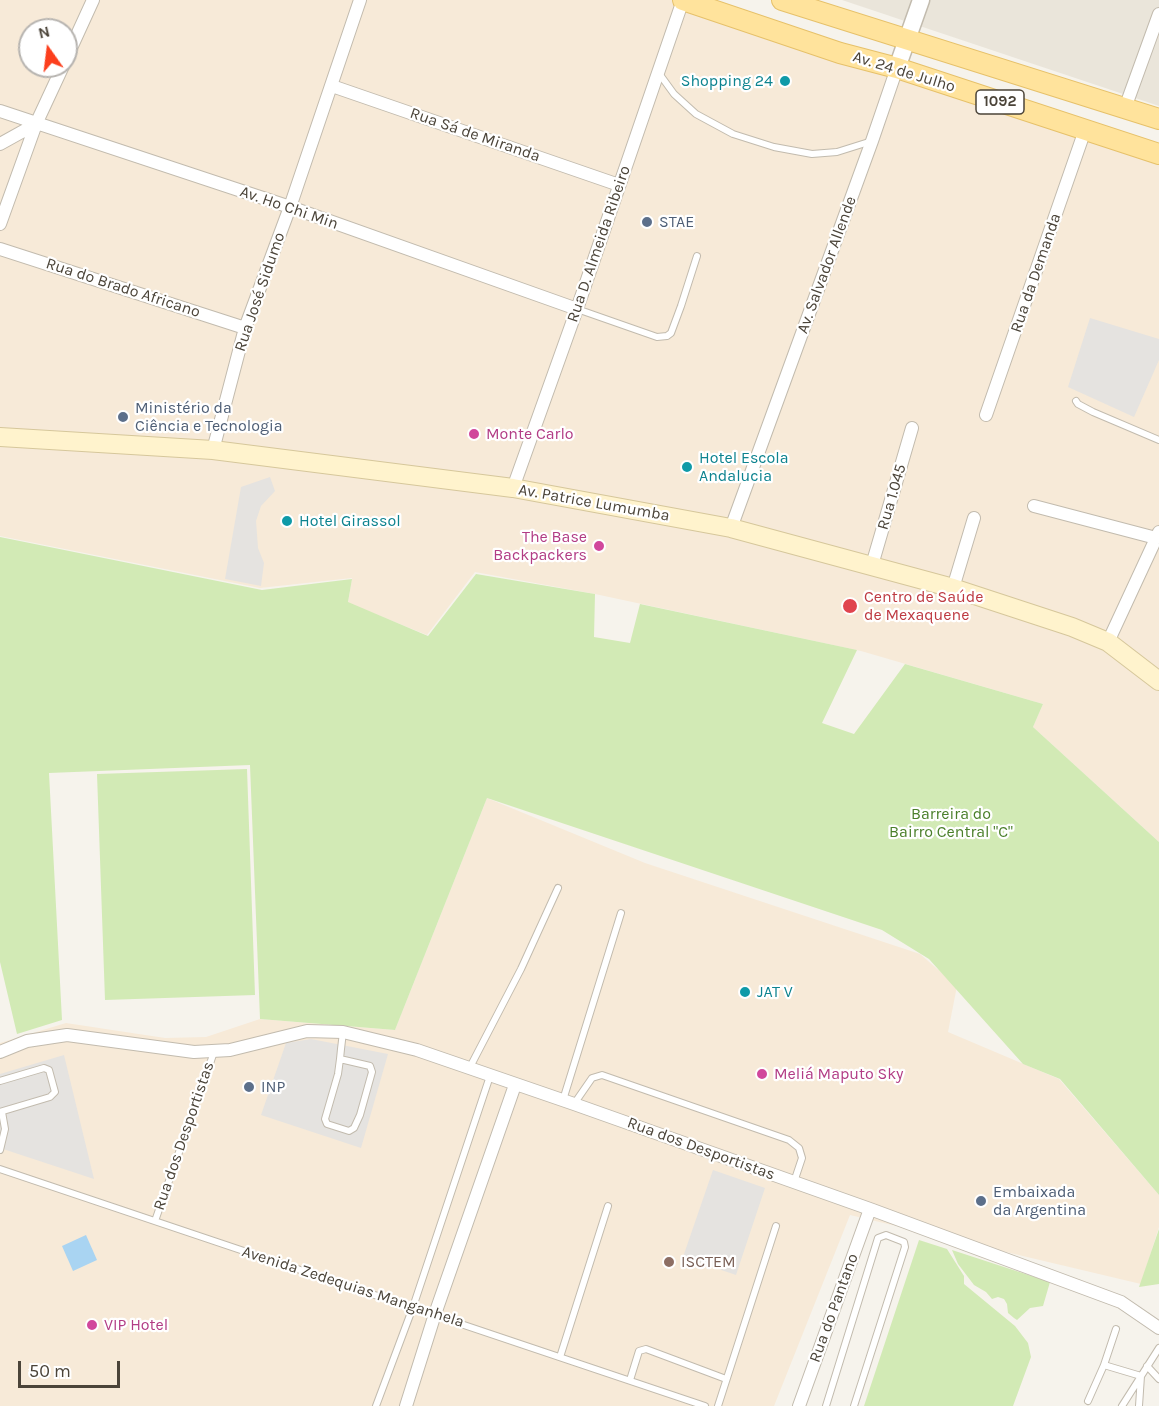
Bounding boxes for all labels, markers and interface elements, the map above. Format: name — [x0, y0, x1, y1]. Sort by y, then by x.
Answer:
north arrow — [18, 18, 78, 78]
text: N — [36, 21, 52, 43]
street label: Av. 24 de Julho — [850, 47, 958, 97]
place label: Shopping 24 — [681, 71, 773, 91]
marker: Shopping 24 — [778, 74, 792, 88]
road number: 1092 — [976, 90, 1024, 114]
street label: Rua Sá de Miranda — [407, 104, 543, 166]
street label: Rua D. Almeida Ribeiro — [563, 163, 635, 325]
street label: Av. Ho Chi Min — [237, 182, 341, 234]
street label: Av. Salvador Allende — [793, 194, 861, 336]
street label: Rua da Demanda — [1007, 211, 1065, 335]
place label: STAE — [659, 212, 694, 232]
marker: STAE — [640, 215, 654, 229]
street label: Rua José Sidumo — [231, 230, 289, 354]
street label: Rua do Brado Africano — [43, 254, 203, 322]
place label: Ministério da Ciência e Tecnologia — [135, 398, 283, 436]
marker: Ministério da Ciência e Tecnologia — [116, 410, 130, 424]
place label: Monte Carlo — [486, 424, 574, 444]
marker: Monte Carlo — [467, 427, 481, 441]
place label: Hotel Escola Andalucia — [699, 448, 789, 486]
marker: Hotel Escola Andalucia — [680, 460, 694, 474]
street label: Rua 1.045 — [873, 462, 911, 532]
street label: Av. Patrice Lumumba — [517, 480, 671, 526]
place label: Hotel Girassol — [299, 511, 401, 531]
marker: Hotel Girassol — [280, 514, 294, 528]
place label: The Base Backpackers — [493, 527, 587, 565]
marker: The Base Backpackers — [592, 539, 606, 553]
place label: Centro de Saúde de Mexaquene — [864, 587, 983, 625]
marker: Centro de Saúde de Mexaquene — [841, 597, 859, 615]
park label: Barreira do Bairro Central "C" — [889, 804, 1013, 842]
place label: JAT V — [757, 982, 793, 1002]
marker: JAT V — [738, 985, 752, 999]
street label: Rua dos Desportistas — [150, 1059, 218, 1213]
place label: Meliá Maputo Sky — [774, 1064, 903, 1084]
marker: Meliá Maputo Sky — [755, 1067, 769, 1081]
place label: INP — [261, 1077, 285, 1097]
marker: INP — [242, 1080, 256, 1094]
street label: Rua dos Desportistas — [624, 1113, 778, 1185]
place label: Embaixada da Argentina — [993, 1182, 1086, 1220]
marker: Embaixada da Argentina — [974, 1194, 988, 1208]
street label: Avenida Zedequias Manganhela — [239, 1242, 467, 1332]
street label: Rua do Pantano — [805, 1251, 863, 1365]
place label: ISCTEM — [681, 1252, 736, 1272]
marker: ISCTEM — [662, 1255, 676, 1269]
place label: VIP Hotel — [104, 1315, 168, 1335]
marker: VIP Hotel — [85, 1318, 99, 1332]
scale bar — [21, 1349, 123, 1387]
text: 50 m — [29, 1360, 71, 1382]

